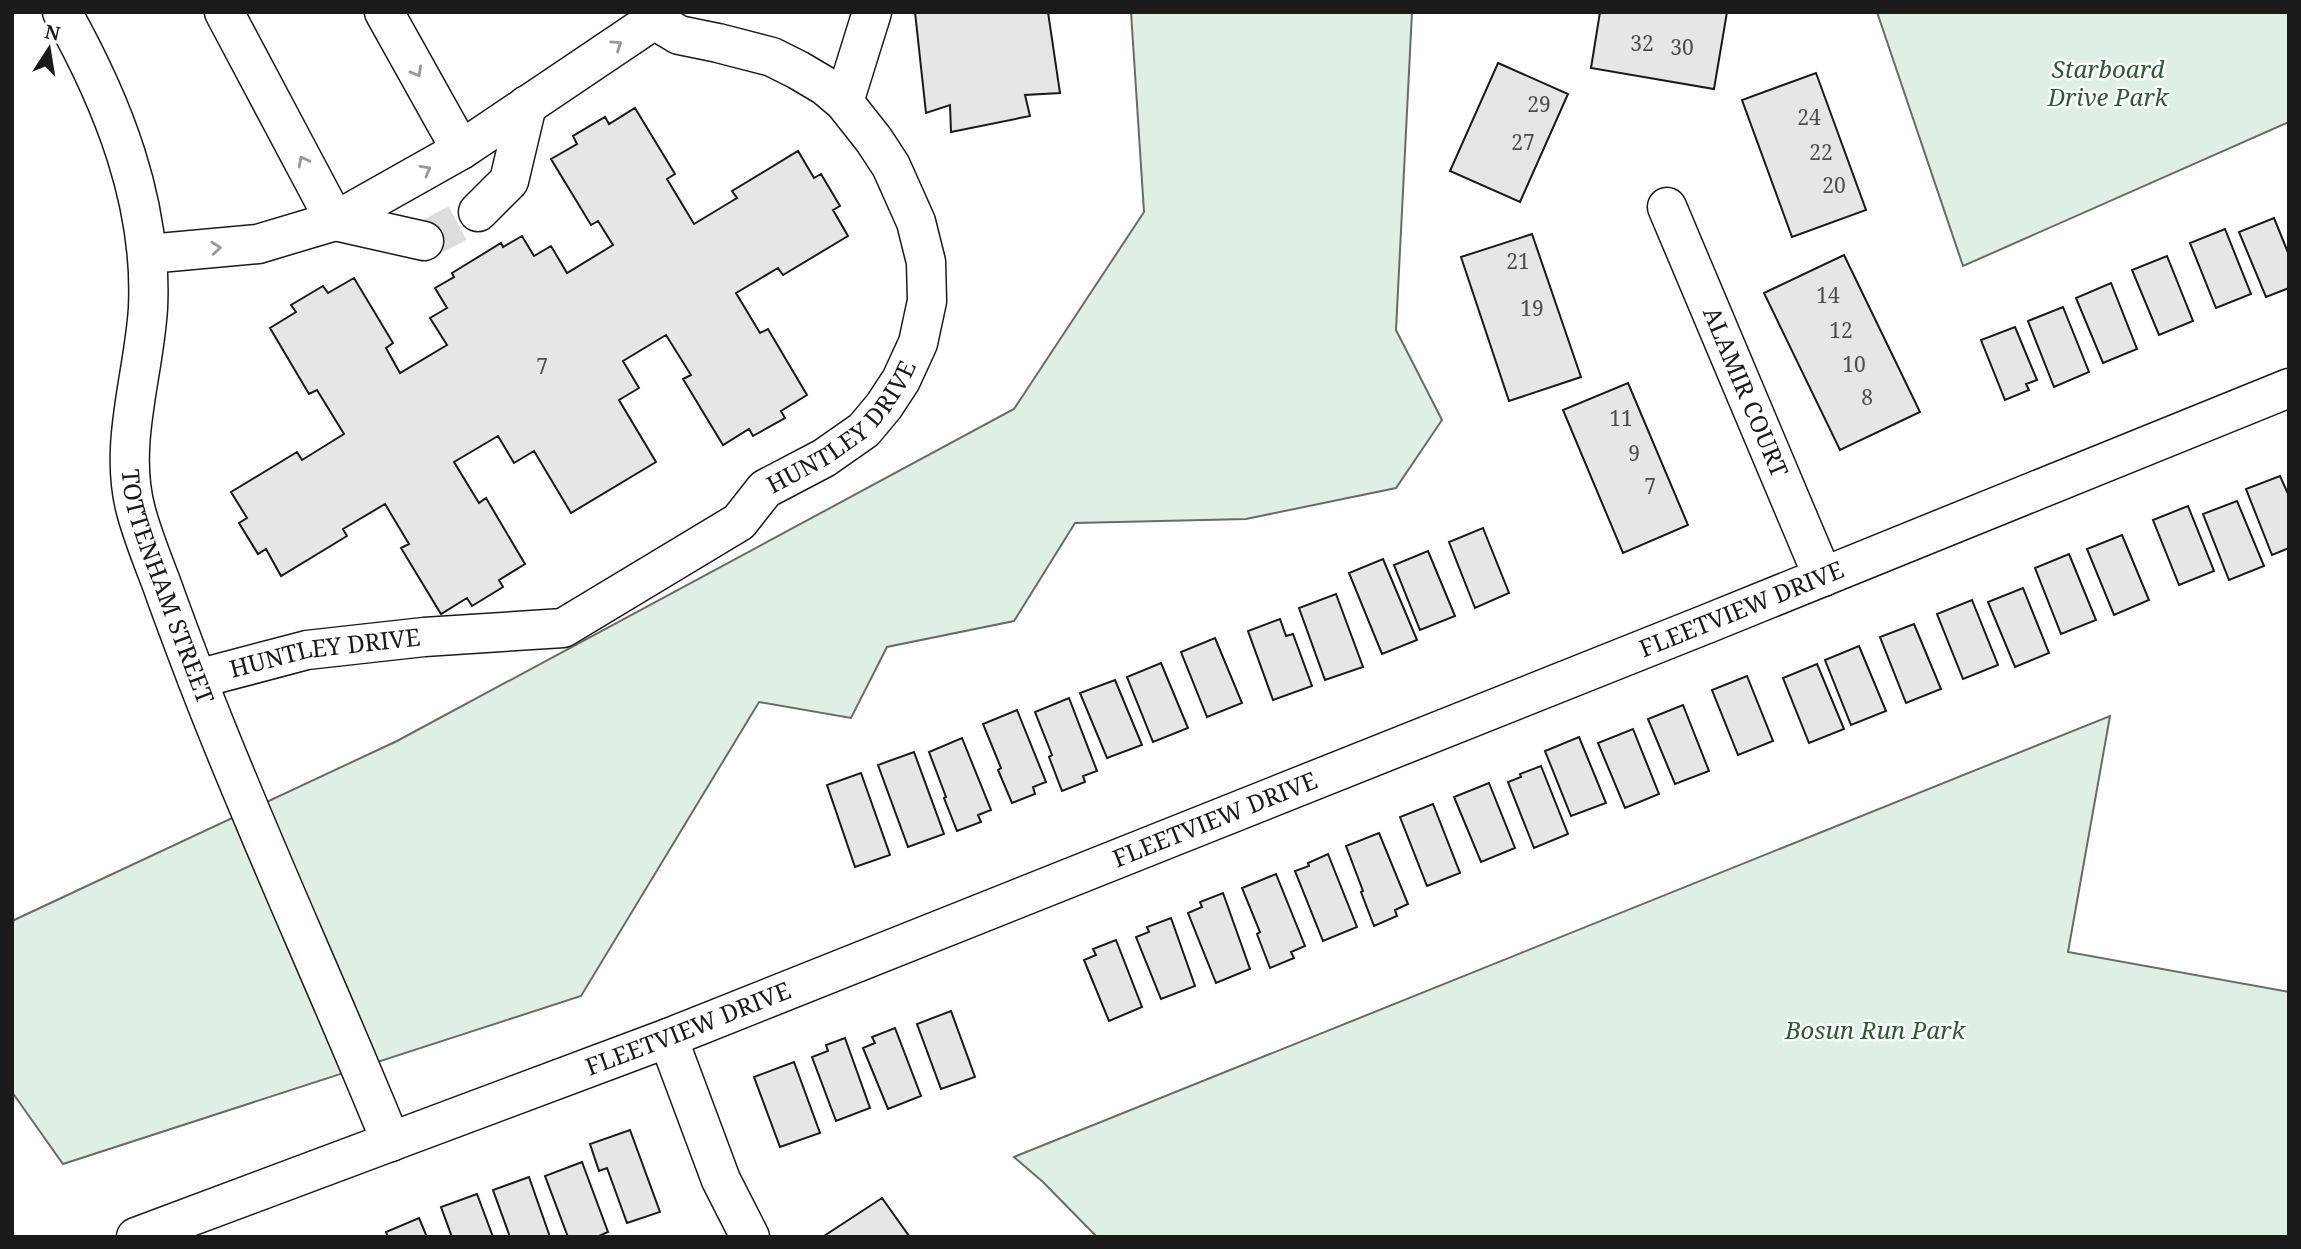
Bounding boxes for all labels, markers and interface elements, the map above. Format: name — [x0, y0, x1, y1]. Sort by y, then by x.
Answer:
north arrow — [14, 14, 84, 84]
text: N — [43, 18, 63, 47]
house number: 32 — [1630, 29, 1654, 57]
house number: 30 — [1670, 33, 1694, 61]
one-way arrow — [609, 40, 622, 53]
park label: Starboard Drive Park — [2047, 52, 2170, 113]
one-way arrow — [409, 65, 422, 77]
house number: 29 — [1527, 90, 1551, 118]
house number: 24 — [1797, 103, 1821, 131]
house number: 27 — [1511, 128, 1535, 156]
house number: 22 — [1809, 138, 1833, 166]
one-way arrow — [298, 156, 311, 168]
one-way arrow — [419, 165, 432, 178]
house number: 20 — [1822, 171, 1846, 199]
one-way arrow — [211, 241, 222, 256]
house number: 21 — [1506, 247, 1530, 275]
house number: 14 — [1816, 281, 1840, 309]
house number: 19 — [1520, 294, 1544, 322]
street label: ALAMIR COURT — [1696, 301, 1797, 482]
house number: 12 — [1829, 316, 1853, 344]
house number: 10 — [1842, 350, 1866, 378]
house number: 7 — [536, 352, 548, 380]
street label: HUNTLEY DRIVE — [760, 355, 923, 500]
house number: 8 — [1861, 383, 1873, 411]
house number: 11 — [1609, 404, 1633, 432]
house number: 9 — [1628, 439, 1640, 467]
street label: TOTTENHAM STREET — [115, 468, 223, 708]
house number: 7 — [1644, 472, 1656, 500]
street label: FLEETVIEW DRIVE — [1634, 552, 1848, 664]
street label: HUNTLEY DRIVE — [226, 620, 422, 685]
street label: FLEETVIEW DRIVE — [1107, 763, 1322, 874]
street label: FLEETVIEW DRIVE — [580, 973, 795, 1082]
park label: Bosun Run Park — [1784, 1013, 1966, 1046]

